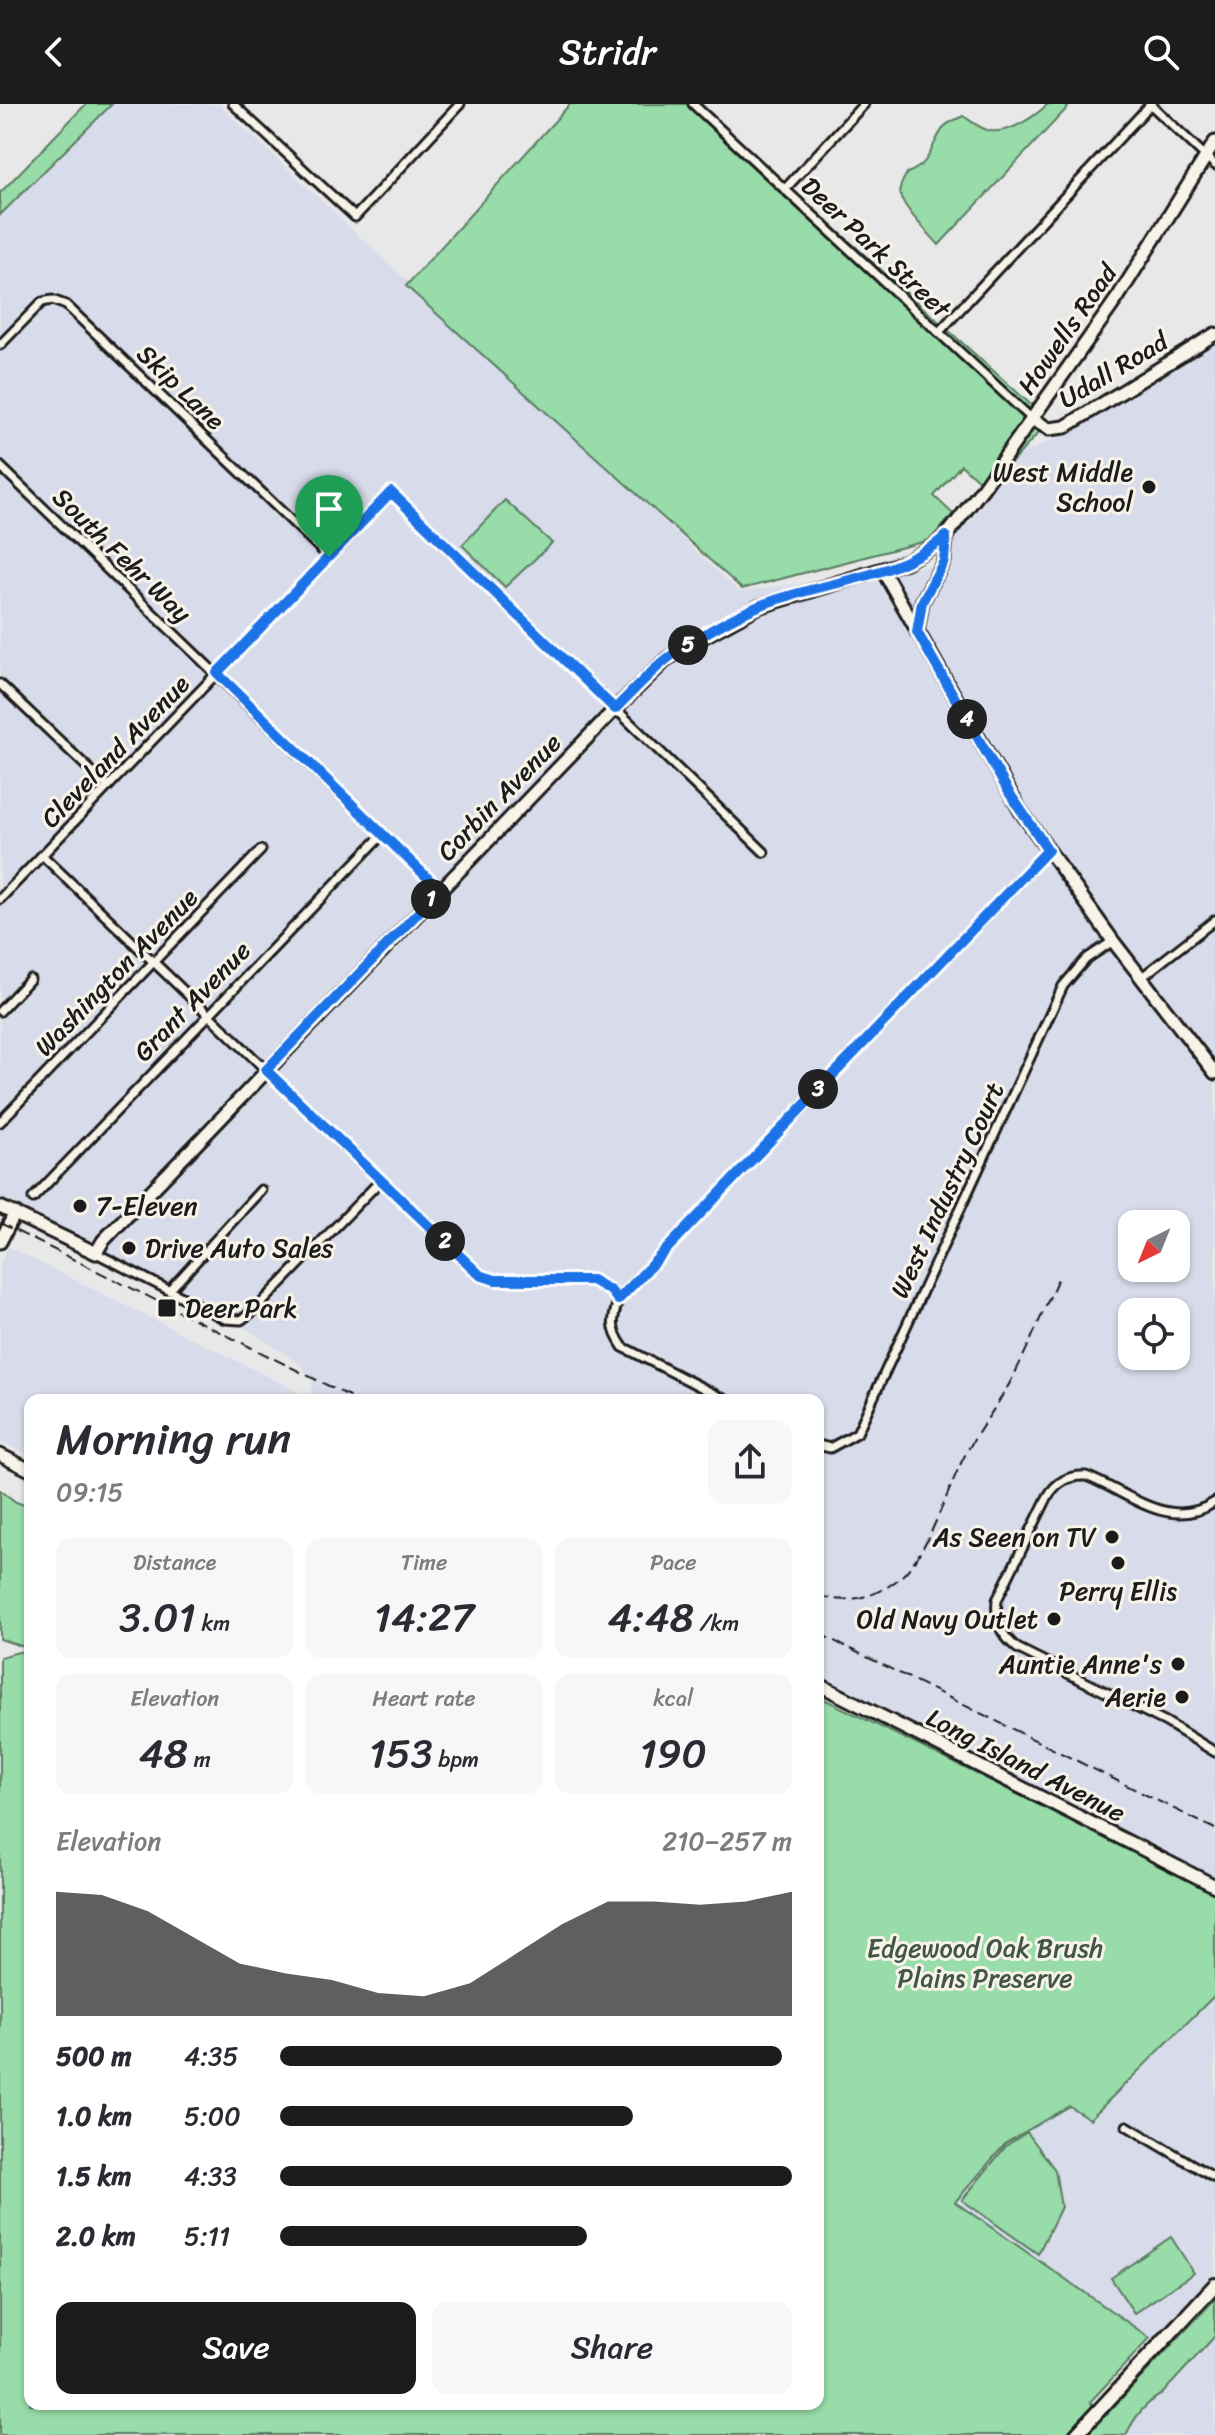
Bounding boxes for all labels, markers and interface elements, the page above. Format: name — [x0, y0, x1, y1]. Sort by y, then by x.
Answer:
text: Stridr — [559, 20, 656, 84]
icon: back — [32, 30, 76, 74]
icon: search — [1139, 30, 1183, 74]
street label: Deer Park Street — [790, 165, 963, 330]
street label: Howells Road — [1005, 252, 1131, 404]
street label: Udall Road — [1049, 318, 1179, 421]
street label: Skip Lane — [126, 332, 237, 442]
place label: West Middle School — [993, 449, 1134, 525]
pin — [295, 475, 363, 557]
street label: South Fehr Way — [41, 476, 203, 635]
marker: West Middle School — [1140, 478, 1158, 496]
icon: arrive — [307, 487, 351, 531]
pin: 5 — [668, 625, 708, 665]
text: 5 — [681, 625, 695, 664]
street label: Cleveland Avenue — [29, 663, 201, 839]
pin: 4 — [947, 699, 987, 739]
text: 4 — [960, 699, 974, 738]
street label: Corbin Avenue — [425, 722, 573, 872]
street label: Washington Avenue — [23, 876, 210, 1068]
pin: 1 — [411, 879, 451, 919]
text: 1 — [426, 879, 436, 918]
street label: Grant Avenue — [122, 929, 262, 1073]
pin: 3 — [798, 1069, 838, 1109]
text: 3 — [812, 1069, 824, 1108]
street label: West Industry Court — [877, 1074, 1017, 1306]
place label: 7-Eleven — [96, 1183, 198, 1229]
marker: 7-Eleven — [71, 1197, 89, 1215]
north arrow — [1118, 1210, 1190, 1282]
map controls — [1118, 1210, 1190, 1370]
pin: 2 — [425, 1221, 465, 1261]
text: 2 — [439, 1221, 451, 1260]
place label: Drive Auto Sales — [145, 1225, 333, 1271]
marker: Drive Auto Sales — [120, 1239, 138, 1257]
place label: Deer Park — [185, 1285, 297, 1331]
marker: Deer Park — [156, 1297, 178, 1319]
button: locate — [1118, 1298, 1190, 1370]
text: Morning run — [56, 1400, 291, 1478]
button: share — [708, 1420, 792, 1504]
text: 09:15 — [56, 1469, 123, 1515]
place label: As Seen on TV — [932, 1514, 1098, 1560]
marker: As Seen on TV — [1103, 1528, 1121, 1546]
text: Distance — [133, 1543, 216, 1582]
text: Time — [401, 1543, 447, 1582]
text: Pace — [650, 1543, 697, 1582]
marker: Perry Ellis — [1109, 1554, 1127, 1572]
place label: Perry Ellis — [1059, 1568, 1177, 1614]
text: 3.01 — [119, 1582, 196, 1653]
text: 14:27 — [374, 1582, 474, 1653]
text: 4:48 — [608, 1582, 694, 1653]
place label: Old Navy Outlet — [856, 1596, 1038, 1642]
text: km — [196, 1604, 230, 1643]
text: /km — [694, 1604, 739, 1643]
marker: Old Navy Outlet — [1045, 1610, 1063, 1628]
place label: Auntie Anne's — [998, 1641, 1162, 1687]
marker: Auntie Anne's — [1169, 1655, 1187, 1673]
place label: Aerie — [1104, 1674, 1166, 1720]
text: Elevation — [130, 1679, 219, 1718]
text: Heart rate — [372, 1679, 476, 1718]
text: kcal — [653, 1679, 693, 1718]
marker: Aerie — [1173, 1688, 1191, 1706]
street label: Long Island Avenue — [918, 1695, 1134, 1835]
text: 48 — [139, 1718, 188, 1789]
text: 153 — [369, 1718, 433, 1789]
text: 190 — [640, 1718, 707, 1789]
text: m — [188, 1740, 211, 1779]
text: bpm — [433, 1740, 479, 1779]
text: Elevation — [56, 1818, 161, 1864]
text: 210–257 m — [662, 1818, 792, 1864]
park label: Edgewood Oak Brush Plains Preserve — [867, 1925, 1103, 2001]
text: 500 m — [56, 2033, 131, 2079]
text: 4:35 — [184, 2033, 238, 2079]
text: 1.0 km — [56, 2093, 132, 2139]
text: 5:00 — [184, 2093, 241, 2139]
text: 1.5 km — [56, 2153, 131, 2199]
text: 4:33 — [184, 2153, 237, 2199]
text: 2.0 km — [56, 2213, 136, 2259]
text: 5:11 — [184, 2213, 230, 2259]
button: Save — [56, 2302, 416, 2394]
button: Share — [432, 2302, 792, 2394]

